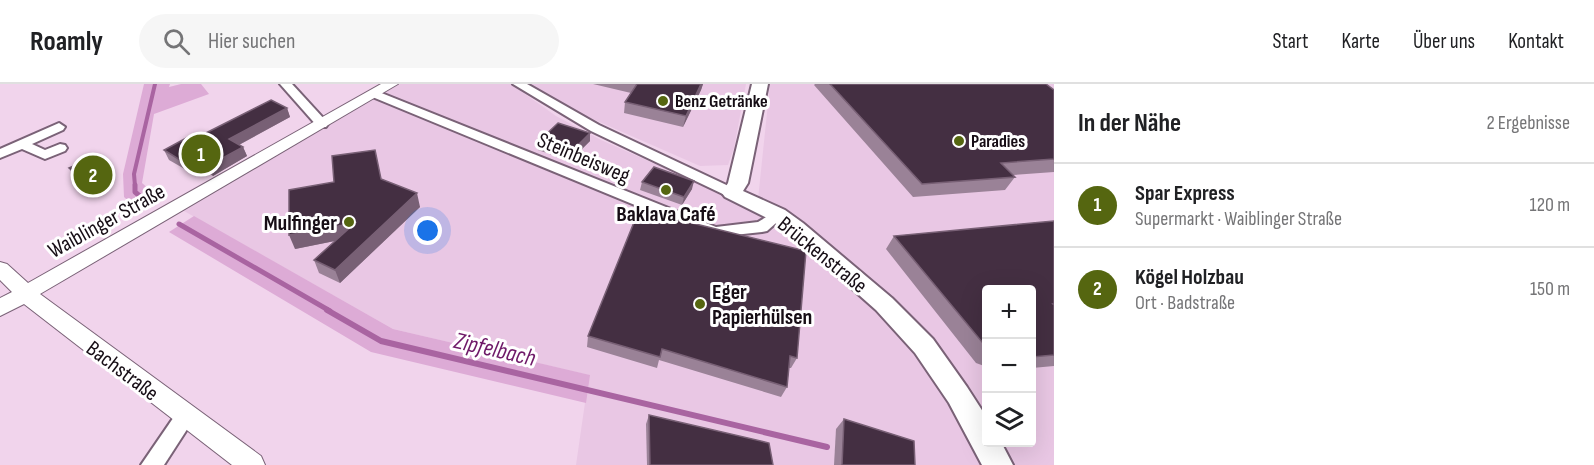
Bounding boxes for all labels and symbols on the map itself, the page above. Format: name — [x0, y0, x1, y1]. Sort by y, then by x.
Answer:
place label: Benz Getränke — [675, 91, 768, 112]
marker: Benz Getränke — [656, 94, 670, 108]
street label: Steinbeisweg — [533, 127, 634, 190]
place label: Paradies — [971, 131, 1025, 152]
pin: 1 — [182, 132, 220, 176]
marker: Paradies — [952, 134, 966, 148]
pin: 2 — [74, 152, 112, 197]
street label: Waiblinger Straße — [44, 178, 170, 265]
marker: Baklava Café — [659, 183, 673, 197]
place label: Baklava Café — [616, 201, 716, 228]
place label: Mulfinger — [264, 210, 337, 237]
street label: Brückenstraße — [772, 211, 872, 299]
marker: Mulfinger — [342, 215, 356, 229]
your location — [413, 216, 442, 245]
place label: Eger Papierhülsen — [712, 279, 812, 331]
marker: Eger Papierhülsen — [693, 297, 707, 311]
water label: Zipfelbach — [450, 326, 538, 373]
street label: Bachstraße — [81, 335, 164, 407]

